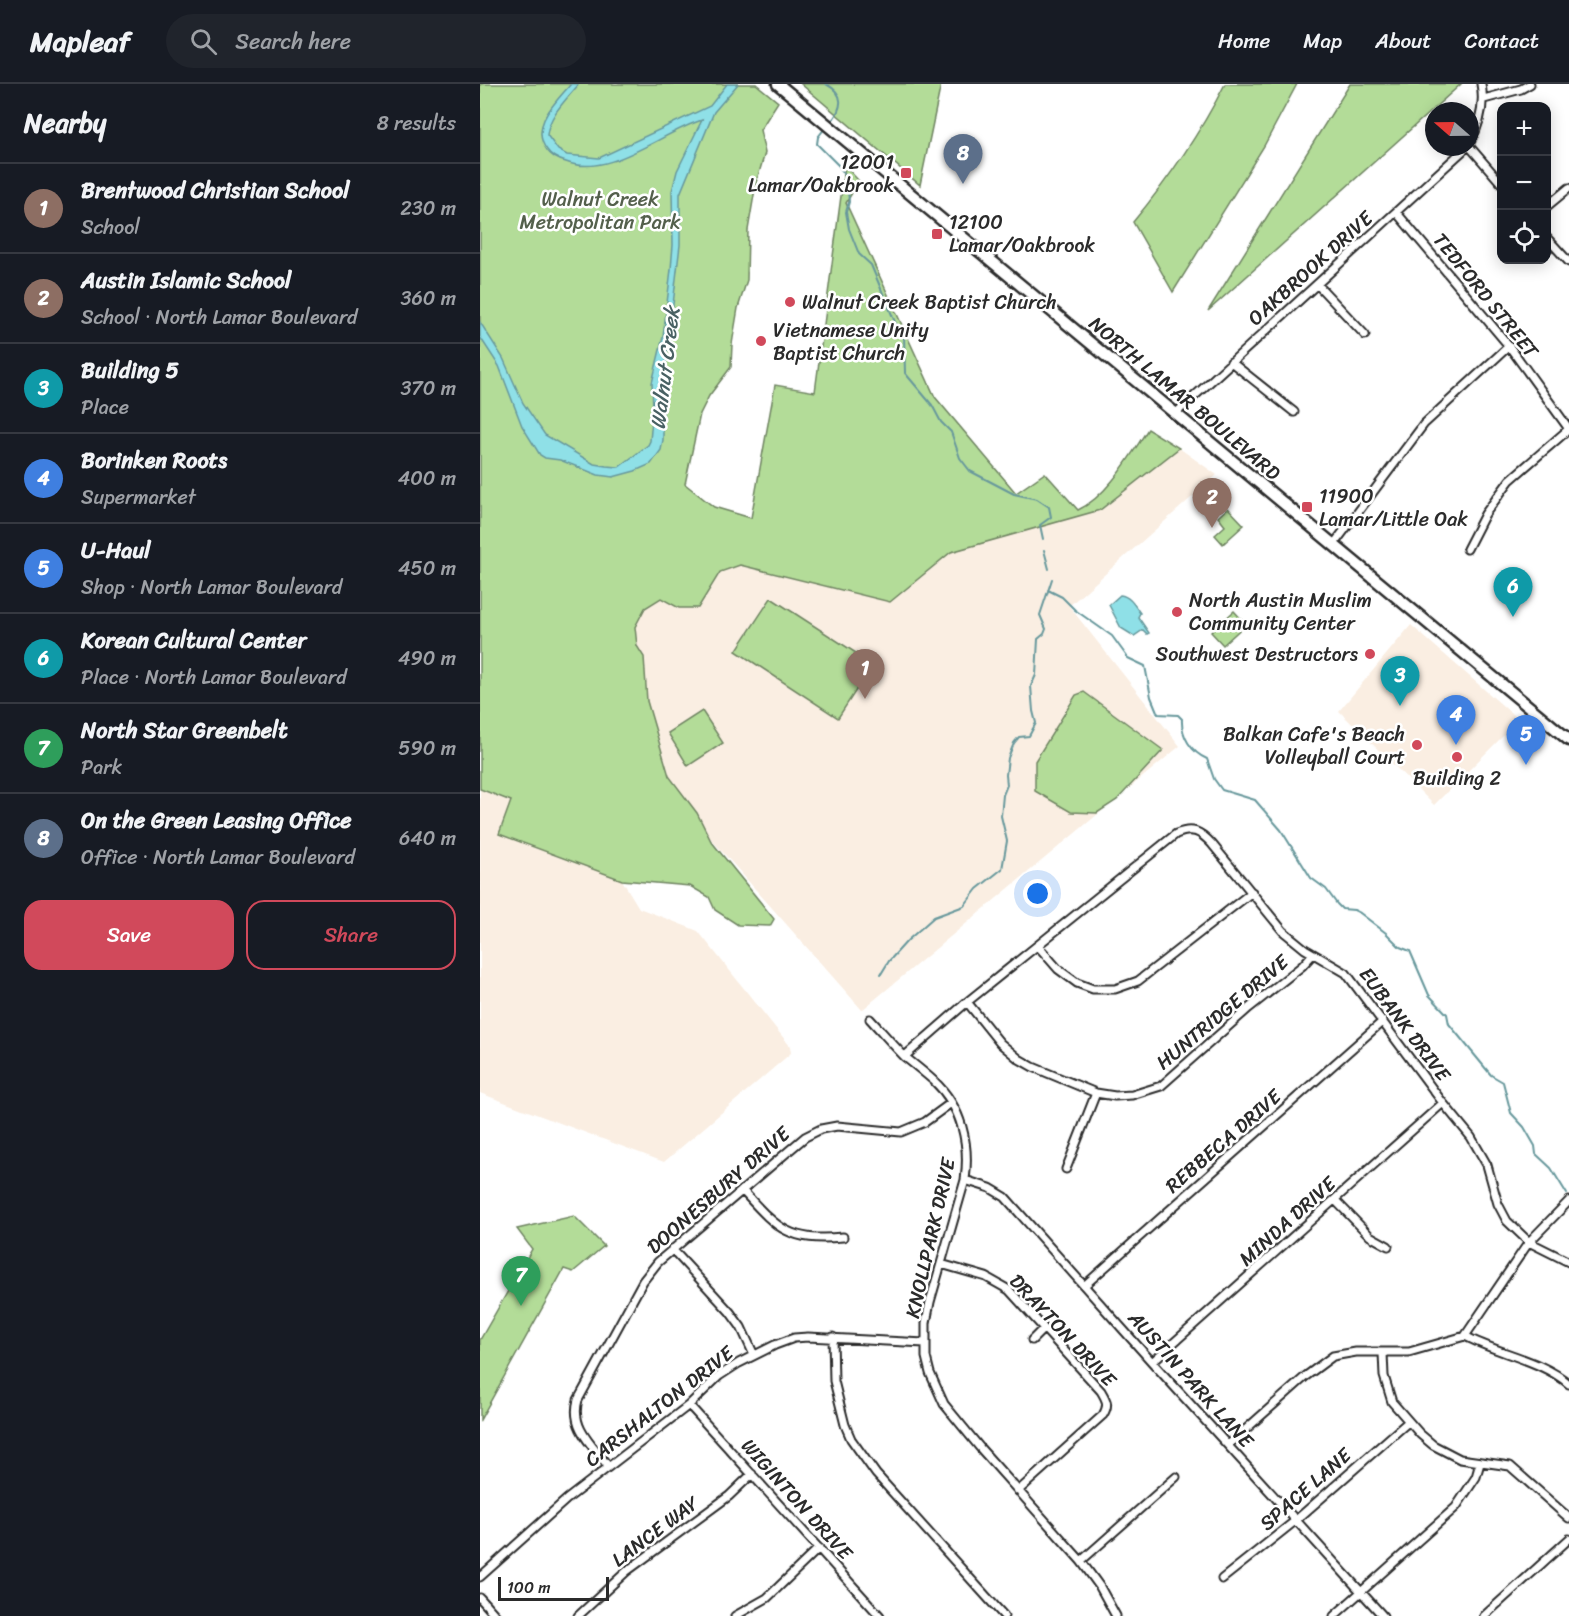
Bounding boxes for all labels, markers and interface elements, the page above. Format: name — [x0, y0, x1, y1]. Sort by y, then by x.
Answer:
search box — [166, 14, 586, 68]
text: Mapleaf — [30, 17, 130, 66]
text: Search here — [235, 22, 351, 61]
text: Home — [1218, 22, 1270, 60]
text: Map — [1303, 22, 1342, 60]
text: About — [1375, 22, 1432, 60]
text: Contact — [1465, 22, 1539, 60]
icon: search — [187, 25, 220, 58]
text: Nearby — [24, 100, 106, 146]
north arrow — [1425, 102, 1479, 156]
map controls — [1497, 102, 1551, 264]
button: + — [1497, 102, 1551, 156]
text: 8 results — [377, 106, 456, 141]
pin: 8 — [944, 135, 982, 184]
place label: 12001 Lamar/Oakbrook — [748, 145, 894, 203]
button: − — [1497, 156, 1551, 210]
marker: 12001 Lamar/Oakbrook — [899, 166, 913, 180]
text: Brentwood Christian School — [81, 171, 350, 210]
park label: Walnut Creek Metropolitan Park — [519, 182, 681, 240]
text: 1 — [39, 191, 48, 226]
text: 230 m — [400, 191, 456, 226]
street label: OAKBROOK DRIVE — [1239, 201, 1383, 335]
place label: 12100 Lamar/Oakbrook — [949, 205, 1095, 263]
text: School — [81, 210, 140, 245]
button: locate — [1497, 210, 1551, 264]
street label: TEDFORD STREET — [1424, 225, 1548, 367]
marker: 12100 Lamar/Oakbrook — [930, 227, 944, 241]
text: Austin Islamic School — [81, 261, 291, 300]
text: 2 — [38, 281, 49, 316]
text: 360 m — [400, 281, 456, 316]
place label: Walnut Creek Baptist Church — [802, 285, 1057, 320]
marker: Walnut Creek Baptist Church — [783, 295, 797, 309]
text: School · North Lamar Boulevard — [81, 300, 358, 335]
water label: Walnut Creek — [639, 302, 692, 431]
street label: NORTH LAMAR BOULEVARD — [1081, 307, 1289, 490]
place label: Vietnamese Unity Baptist Church — [773, 313, 929, 371]
marker: Vietnamese Unity Baptist Church — [754, 334, 768, 348]
text: Building 5 — [81, 351, 179, 390]
text: 3 — [38, 371, 49, 406]
text: 370 m — [400, 371, 456, 406]
text: Place — [81, 390, 129, 425]
text: Borinken Roots — [81, 441, 227, 480]
text: 4 — [37, 461, 50, 496]
text: 400 m — [398, 461, 456, 496]
pin: 2 — [1192, 478, 1232, 528]
place label: 11900 Lamar/Little Oak — [1319, 479, 1468, 537]
text: Supermarket — [81, 480, 196, 515]
marker: 11900 Lamar/Little Oak — [1300, 500, 1314, 514]
text: U-Haul — [81, 531, 150, 570]
text: 5 — [37, 551, 50, 586]
text: 450 m — [398, 551, 456, 586]
pin: 6 — [1494, 568, 1532, 617]
text: Shop · North Lamar Boulevard — [81, 570, 342, 605]
place label: North Austin Muslim Community Center — [1189, 583, 1372, 641]
marker: North Austin Muslim Community Center — [1170, 605, 1184, 619]
text: Korean Cultural Center — [81, 621, 307, 660]
place label: Southwest Destructors — [1156, 637, 1359, 672]
text: 6 — [38, 641, 49, 676]
text: 490 m — [398, 641, 456, 676]
marker: Southwest Destructors — [1363, 647, 1377, 661]
pin: 1 — [846, 650, 884, 699]
pin: 3 — [1380, 656, 1420, 706]
text: Place · North Lamar Boulevard — [81, 660, 347, 695]
pin: 4 — [1436, 696, 1476, 745]
text: North Star Greenbelt — [81, 711, 288, 750]
pin: 5 — [1506, 716, 1546, 765]
place label: Balkan Cafe's Beach Volleyball Court — [1223, 717, 1405, 775]
text: 7 — [38, 731, 49, 766]
text: 590 m — [398, 731, 456, 766]
marker: Balkan Cafe's Beach Volleyball Court — [1410, 738, 1424, 752]
text: Park — [81, 750, 122, 785]
marker: Building 2 — [1450, 750, 1464, 764]
place label: Building 2 — [1413, 761, 1502, 796]
text: On the Green Leasing Office — [81, 801, 352, 840]
text: 8 — [37, 821, 50, 856]
text: 640 m — [399, 821, 456, 856]
text: Office · North Lamar Boulevard — [81, 840, 355, 875]
your location — [1023, 879, 1052, 908]
button: Save — [24, 900, 234, 970]
button: Share — [246, 900, 456, 970]
street label: HUNTRIDGE DRIVE — [1148, 945, 1298, 1079]
street label: EUBANK DRIVE — [1350, 959, 1461, 1091]
street label: REBBECA DRIVE — [1157, 1079, 1291, 1202]
street label: DOONESBURY DRIVE — [638, 1116, 800, 1263]
street label: KNOLLPARK DRIVE — [895, 1153, 966, 1322]
street label: MINDA DRIVE — [1230, 1166, 1346, 1275]
pin: 7 — [502, 1256, 540, 1306]
street label: DRAYTON DRIVE — [1000, 1265, 1126, 1397]
street label: AUSTIN PARK LANE — [1118, 1302, 1263, 1457]
street label: CARSHALTON DRIVE — [577, 1336, 743, 1476]
street label: WIGINTON DRIVE — [732, 1430, 863, 1570]
street label: SPACE LANE — [1251, 1438, 1361, 1540]
street label: LANCE WAY — [604, 1486, 708, 1576]
text: 100 m — [507, 1573, 551, 1602]
scale bar — [498, 1574, 609, 1602]

